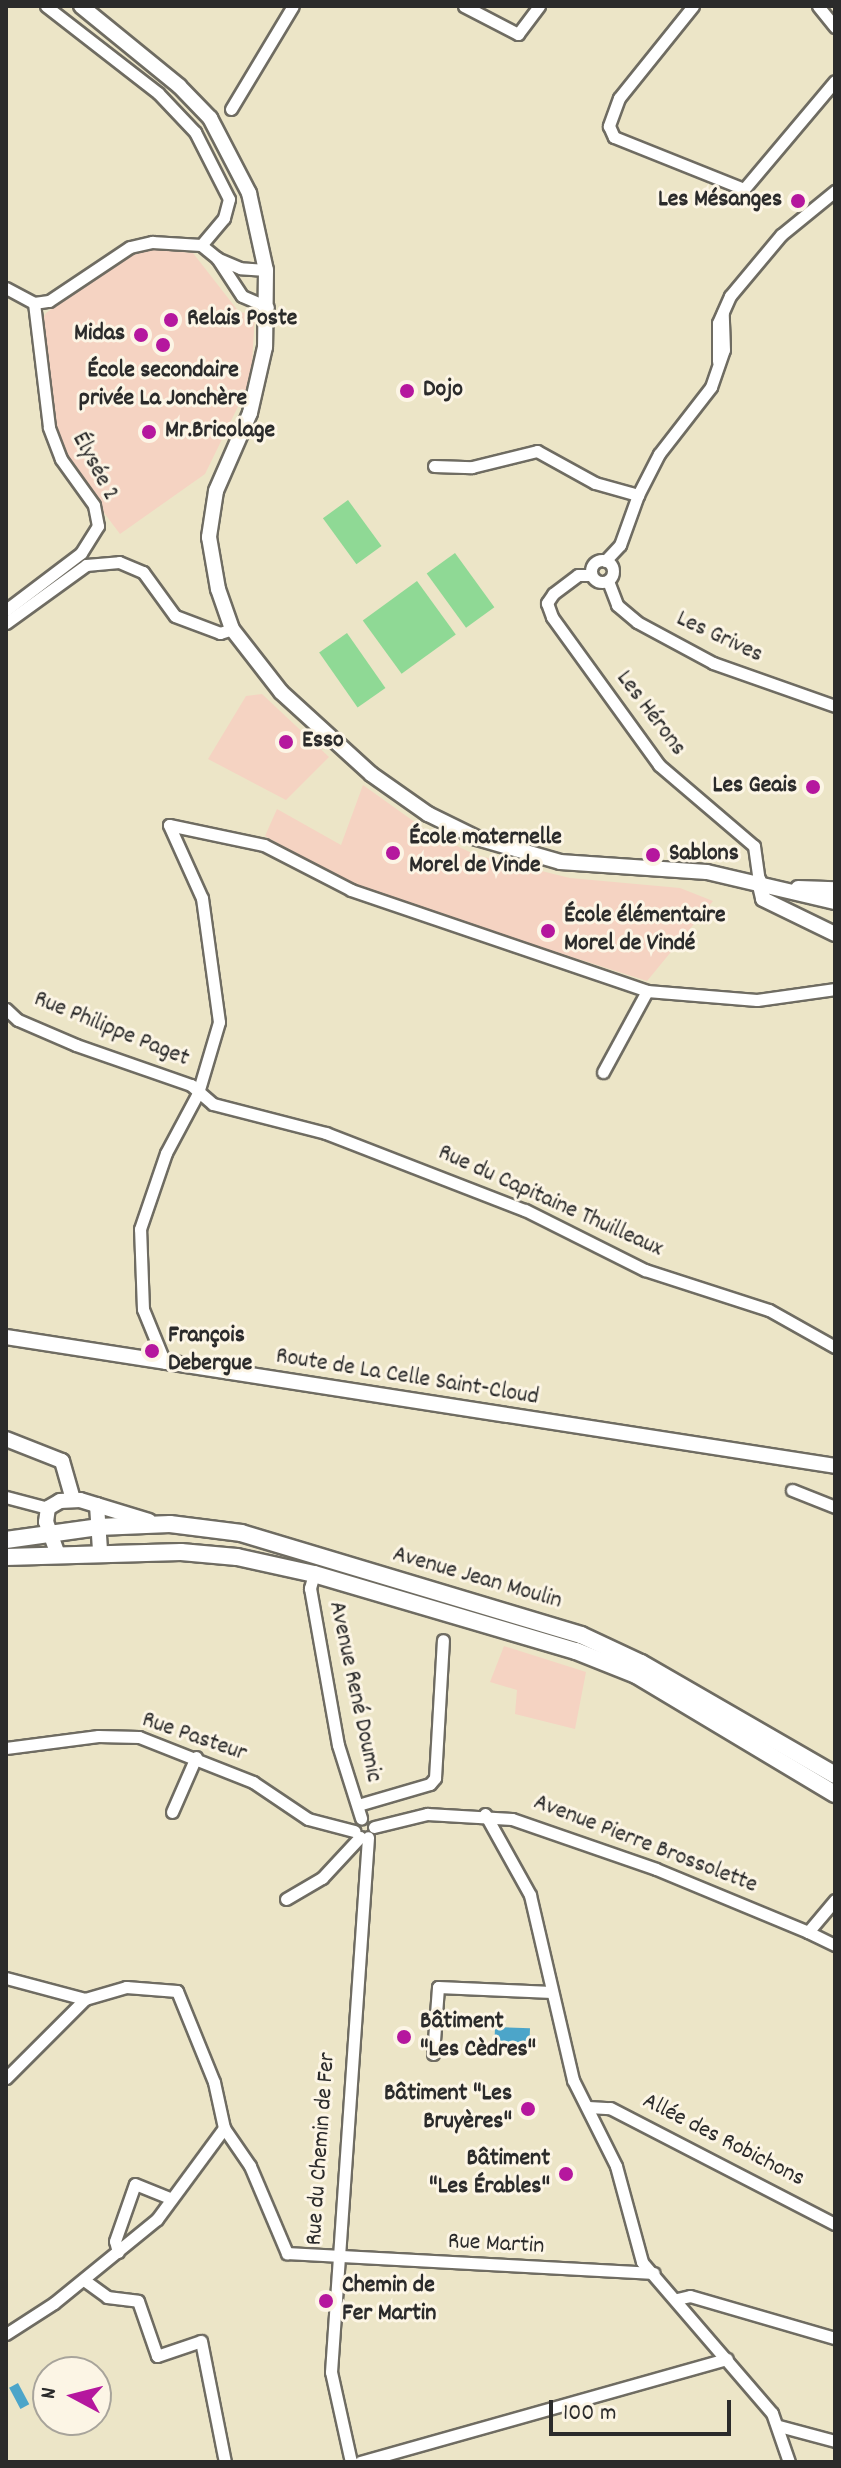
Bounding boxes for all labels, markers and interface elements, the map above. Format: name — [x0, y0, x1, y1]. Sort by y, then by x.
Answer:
place label: Les Mésanges — [658, 187, 782, 215]
marker: Les Mésanges — [789, 192, 807, 210]
place label: Relais Poste — [187, 306, 297, 334]
marker: Relais Poste — [162, 311, 180, 329]
place label: Midas — [74, 321, 125, 349]
marker: Midas — [132, 326, 150, 344]
marker: École secondaire privée La Jonchère — [154, 336, 172, 354]
place label: École secondaire privée La Jonchère — [79, 358, 247, 414]
place label: Dojo — [423, 377, 463, 405]
marker: Dojo — [398, 382, 416, 400]
place label: Mr.Bricolage — [165, 418, 275, 446]
marker: Mr.Bricolage — [140, 423, 158, 441]
street label: Élysée 2 — [64, 428, 124, 506]
street label: Les Grives — [671, 605, 767, 671]
street label: Les Hérons — [609, 666, 691, 762]
place label: Esso — [302, 728, 344, 756]
marker: Esso — [277, 733, 295, 751]
place label: Les Geais — [713, 773, 797, 801]
marker: Les Geais — [804, 778, 822, 796]
place label: École maternelle Morel de Vinde — [409, 825, 562, 881]
place label: Sablons — [669, 841, 739, 869]
marker: École maternelle Morel de Vinde — [384, 844, 402, 862]
marker: Sablons — [644, 846, 662, 864]
place label: École élémentaire Morel de Vindé — [564, 903, 725, 959]
marker: École élémentaire Morel de Vindé — [539, 922, 557, 940]
street label: Rue Philippe Paget — [29, 986, 193, 1074]
street label: Rue du Capitaine Thuilleaux — [433, 1139, 667, 1265]
place label: François Debergue — [168, 1323, 252, 1379]
marker: François Debergue — [143, 1342, 161, 1360]
street label: Route de La Celle Saint-Cloud — [274, 1343, 540, 1413]
street label: Avenue Jean Moulin — [389, 1541, 565, 1617]
street label: Avenue René Doumic — [321, 1599, 387, 1785]
street label: Rue Pasteur — [138, 1707, 250, 1769]
street label: Avenue Pierre Brossolette — [529, 1789, 761, 1901]
place label: Bâtiment "Les Cèdres" — [420, 2009, 536, 2065]
marker: Bâtiment "Les Cèdres" — [395, 2028, 413, 2046]
street label: Rue du Chemin de Fer — [301, 2051, 343, 2247]
place label: Bâtiment "Les Bruyères" — [384, 2081, 512, 2137]
street label: Allée des Robichons — [637, 2088, 809, 2194]
marker: Bâtiment "Les Bruyères" — [519, 2100, 537, 2118]
place label: Bâtiment "Les Érables" — [429, 2146, 550, 2202]
marker: Bâtiment "Les Érables" — [557, 2165, 575, 2183]
street label: Rue Martin — [447, 2228, 545, 2262]
place label: Chemin de Fer Martin — [342, 2273, 436, 2329]
marker: Chemin de Fer Martin — [317, 2292, 335, 2310]
north arrow — [32, 2356, 112, 2436]
scale bar — [553, 2384, 735, 2434]
text: N — [34, 2386, 66, 2401]
text: 100 m — [563, 2397, 616, 2431]

